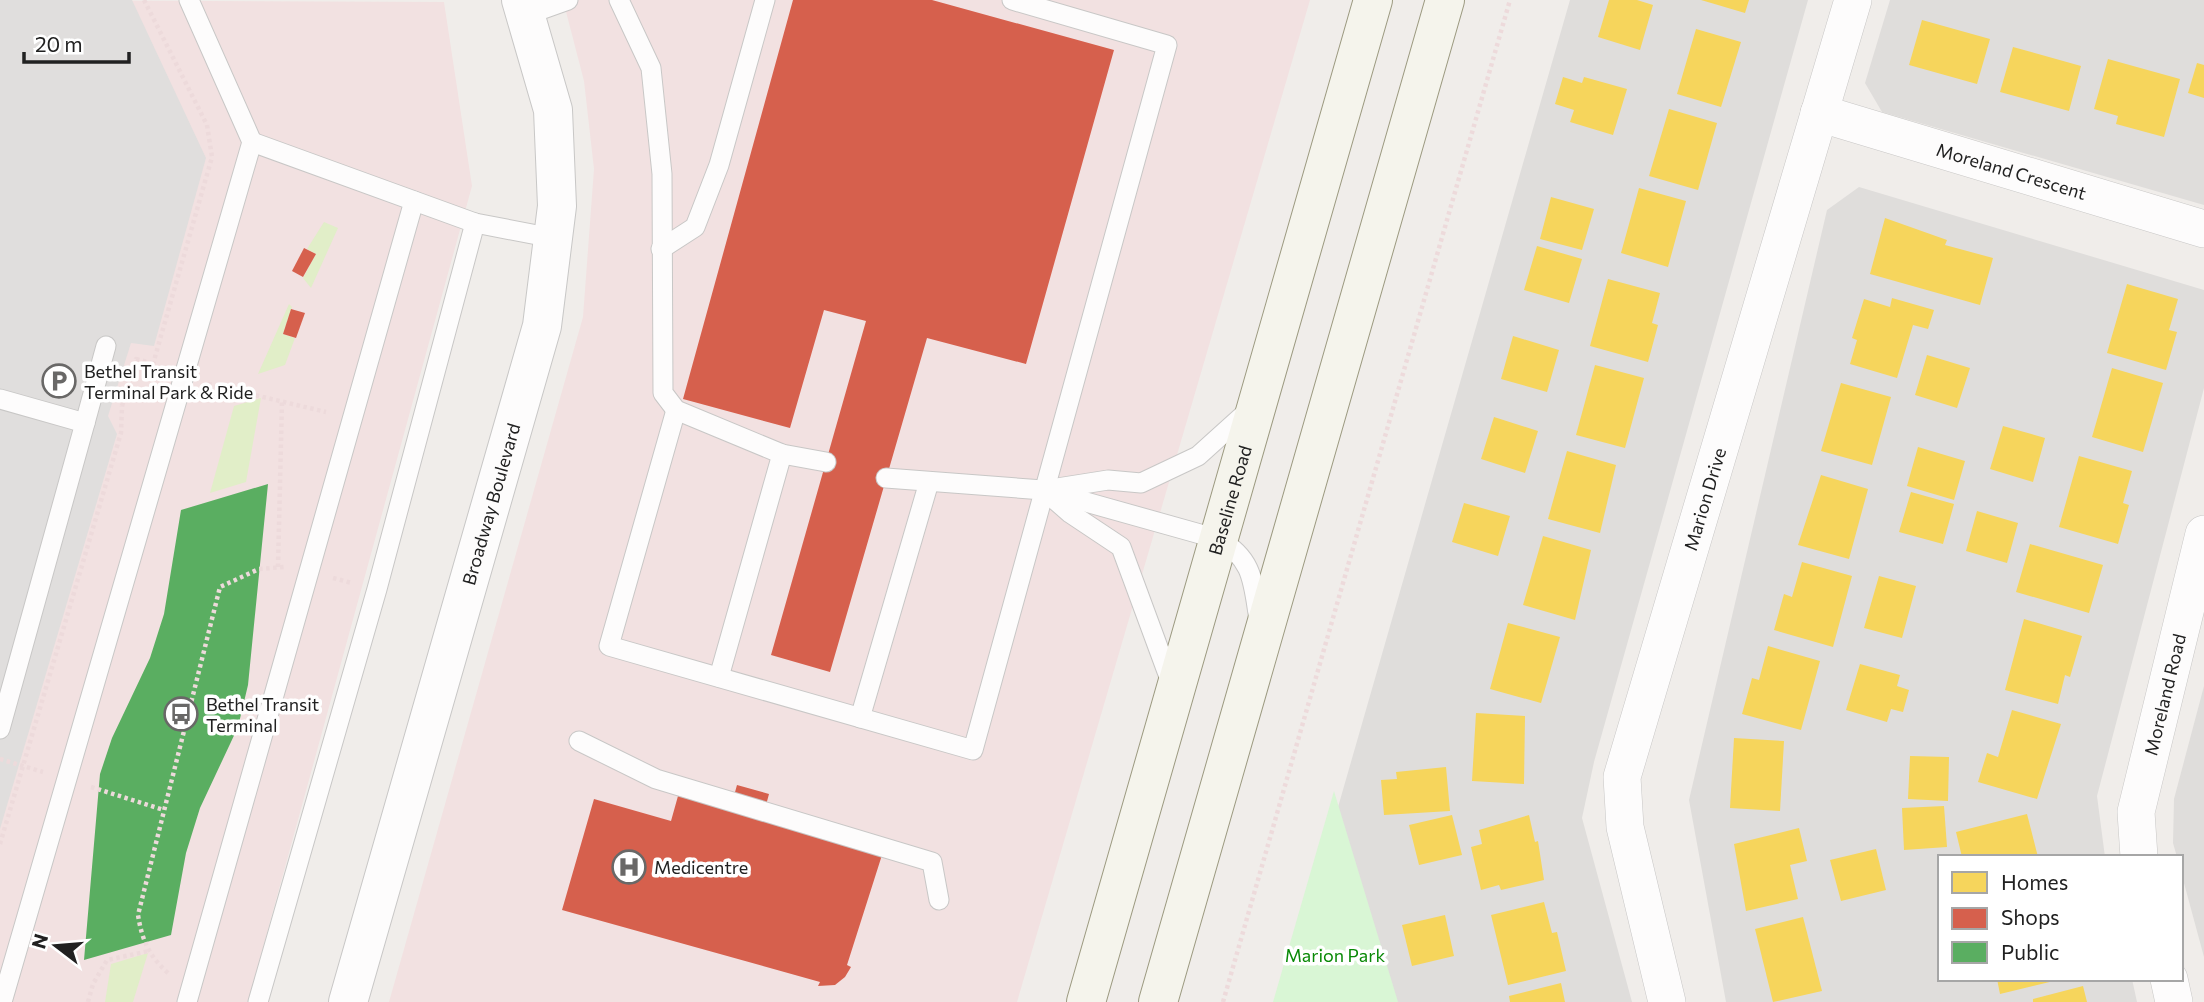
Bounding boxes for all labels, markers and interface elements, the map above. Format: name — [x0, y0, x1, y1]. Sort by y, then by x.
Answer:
scale bar — [24, 21, 130, 65]
text: 20 m — [35, 31, 83, 56]
street label: Moreland Crescent — [1934, 138, 2089, 204]
place label: Bethel Transit Terminal Park & Ride — [84, 360, 253, 403]
parking icon: Bethel Transit Terminal Park & Ride — [40, 362, 78, 400]
street label: Broadway Boulevard — [457, 421, 525, 588]
street label: Baseline Road — [1204, 443, 1256, 558]
street label: Marion Drive — [1679, 445, 1730, 553]
street label: Moreland Road — [2139, 631, 2190, 758]
place label: Bethel Transit Terminal — [206, 693, 319, 736]
bus stop icon: Bethel Transit Terminal — [162, 695, 200, 733]
hospital icon: Medicentre — [610, 848, 648, 886]
legend — [1938, 855, 2183, 981]
place label: Medicentre — [654, 856, 748, 878]
text: Homes — [2001, 869, 2068, 894]
text: Shops — [2001, 904, 2060, 929]
north arrow — [21, 911, 91, 981]
text: N — [26, 931, 52, 951]
text: Public — [2001, 939, 2059, 964]
park label: Marion Park — [1285, 944, 1385, 966]

